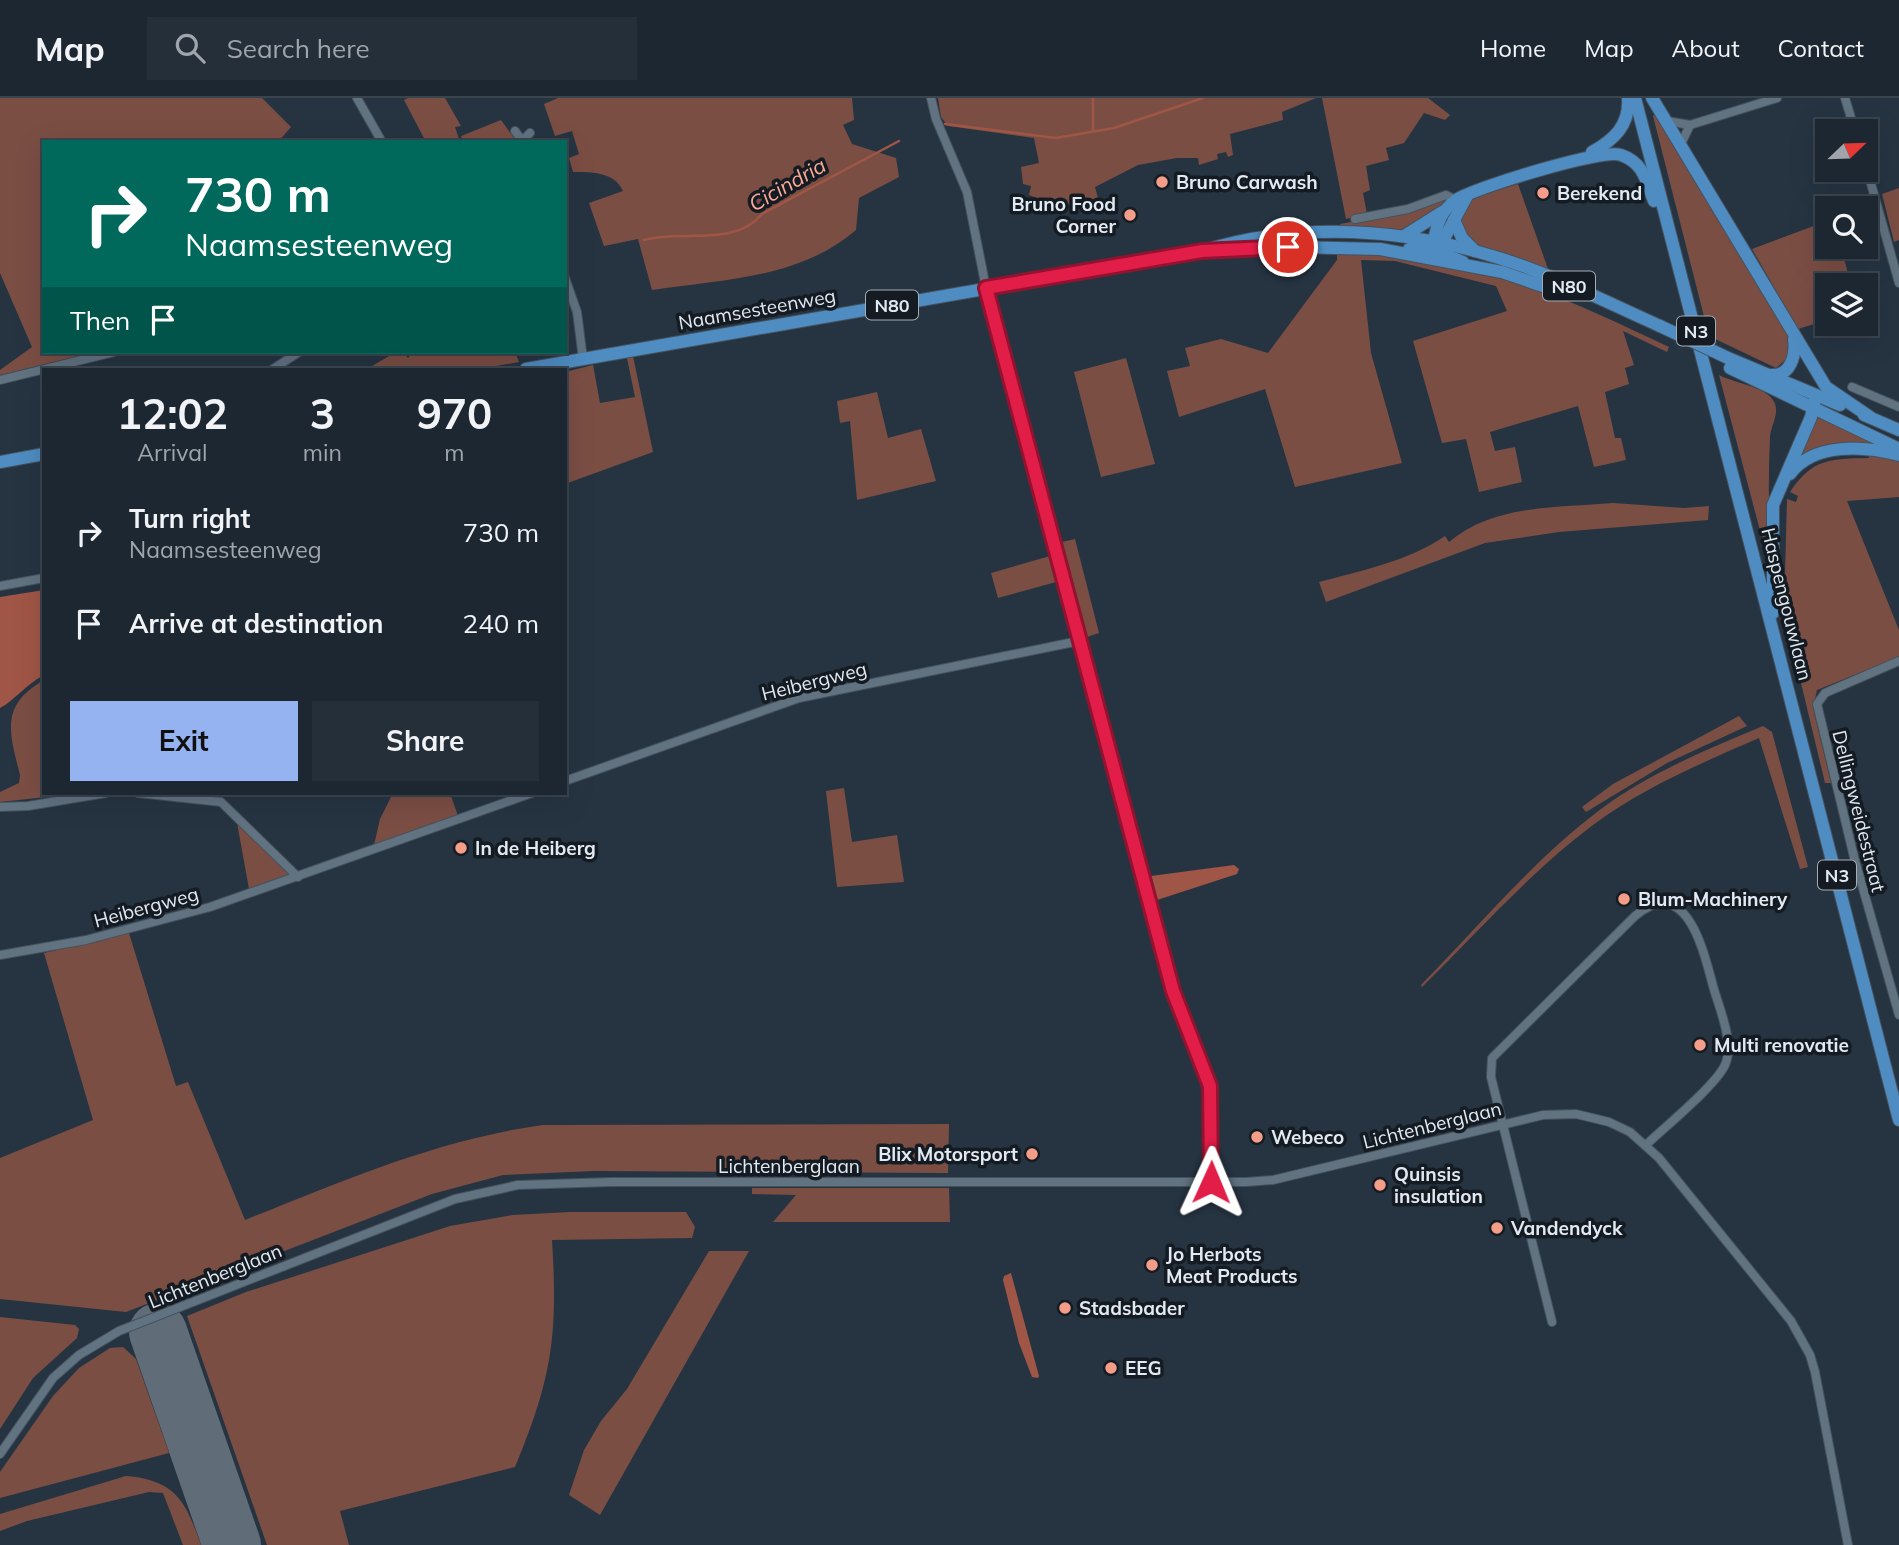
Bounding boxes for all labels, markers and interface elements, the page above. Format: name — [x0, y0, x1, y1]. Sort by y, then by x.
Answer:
search box — [147, 17, 637, 80]
text: Map — [35, 28, 105, 69]
icon: search — [171, 29, 209, 67]
text: Search here — [227, 32, 370, 65]
text: Home — [1480, 33, 1546, 63]
text: Map — [1584, 33, 1634, 63]
text: About — [1672, 33, 1740, 63]
text: Contact — [1778, 33, 1864, 63]
north arrow — [1815, 119, 1878, 182]
map controls — [1815, 119, 1878, 336]
water label: Cicindria — [744, 152, 830, 216]
text: 730 m — [185, 163, 331, 224]
icon: right — [70, 168, 161, 259]
place label: Bruno Carwash — [1176, 170, 1318, 194]
marker: Bruno Carwash — [1154, 174, 1170, 190]
place label: Berekend — [1557, 181, 1642, 205]
marker: Berekend — [1535, 185, 1551, 201]
place label: Bruno Food Corner — [1011, 192, 1117, 238]
button: search — [1815, 196, 1878, 259]
marker: Bruno Food Corner — [1122, 207, 1138, 223]
pin — [1258, 217, 1318, 277]
text: Naamsesteenweg — [185, 224, 453, 264]
icon: arrive — [1269, 228, 1307, 266]
road number: N80 — [1543, 272, 1595, 300]
button: layers — [1815, 273, 1878, 336]
street label: Naamsesteenweg — [677, 283, 837, 335]
road number: N80 — [866, 290, 918, 320]
icon: arrive — [144, 301, 182, 339]
text: Then — [70, 304, 130, 337]
road number: N3 — [1677, 316, 1715, 345]
text: 12:02 — [117, 387, 228, 440]
text: 3 — [310, 387, 335, 440]
text: 970 — [417, 387, 492, 440]
text: Arrival — [137, 438, 208, 467]
text: min — [303, 438, 342, 467]
text: m — [444, 438, 465, 467]
text: Turn right — [129, 502, 250, 535]
icon: right — [70, 514, 108, 552]
text: 730 m — [463, 516, 539, 549]
street label: Haspengouwlaan — [1756, 525, 1818, 683]
text: Naamsesteenweg — [129, 535, 322, 564]
icon: arrive — [70, 605, 108, 643]
text: Arrive at destination — [129, 607, 384, 640]
text: 240 m — [463, 607, 539, 640]
street label: Heibergweg — [759, 656, 869, 706]
button: Exit — [70, 701, 298, 781]
button: Share — [312, 701, 539, 781]
street label: Dellingweidestraat — [1827, 728, 1891, 895]
place label: In de Heiberg — [475, 836, 596, 860]
marker: In de Heiberg — [453, 840, 469, 856]
road number: N3 — [1818, 860, 1856, 890]
street label: Heibergweg — [91, 881, 201, 933]
place label: Blum-Machinery — [1638, 887, 1788, 911]
marker: Blum-Machinery — [1616, 891, 1632, 907]
place label: Multi renovatie — [1714, 1033, 1849, 1057]
marker: Multi renovatie — [1692, 1037, 1708, 1053]
street label: Lichtenberglaan — [1360, 1096, 1504, 1154]
place label: Webeco — [1271, 1125, 1344, 1149]
marker: Webeco — [1249, 1129, 1265, 1145]
place label: Blix Motorsport — [878, 1142, 1018, 1166]
position arrow — [1174, 1145, 1248, 1219]
marker: Blix Motorsport — [1024, 1146, 1040, 1162]
street label: Lichtenberglaan — [718, 1154, 860, 1178]
place label: Quinsis insulation — [1394, 1162, 1483, 1208]
marker: Quinsis insulation — [1372, 1177, 1388, 1193]
place label: Vandendyck — [1510, 1216, 1623, 1240]
marker: Vandendyck — [1489, 1220, 1505, 1236]
street label: Lichtenberglaan — [145, 1238, 285, 1314]
place label: Jo Herbots Meat Products — [1166, 1242, 1298, 1288]
marker: Jo Herbots Meat Products — [1144, 1257, 1160, 1273]
place label: Stadsbader — [1079, 1296, 1185, 1320]
marker: Stadsbader — [1057, 1300, 1073, 1316]
place label: EEG — [1125, 1356, 1162, 1380]
marker: EEG — [1103, 1360, 1119, 1376]

